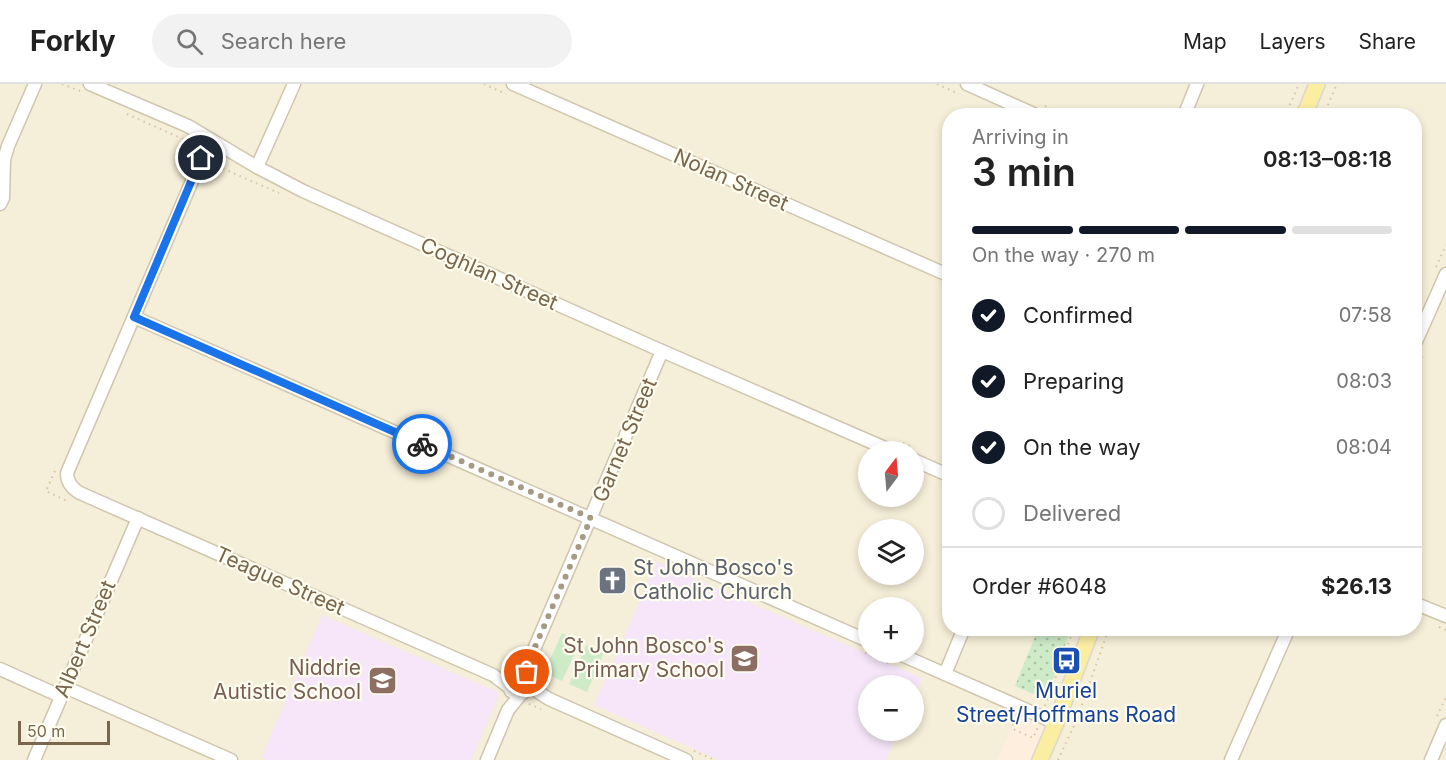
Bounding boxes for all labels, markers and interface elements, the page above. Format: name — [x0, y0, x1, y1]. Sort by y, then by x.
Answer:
search box — [152, 14, 572, 68]
text: Forkly — [30, 24, 116, 58]
icon: search — [173, 25, 206, 58]
text: Search here — [221, 28, 346, 54]
text: Map — [1183, 29, 1227, 54]
text: Layers — [1260, 29, 1326, 54]
text: Share — [1359, 29, 1416, 54]
text: Arriving in — [972, 125, 1069, 149]
pin — [175, 132, 226, 183]
icon: home — [184, 141, 217, 174]
street label: Nolan Street — [670, 143, 793, 216]
text: 08:13–08:18 — [1263, 146, 1392, 172]
text: 3 min — [972, 148, 1076, 195]
street label: Coghlan Street — [417, 232, 562, 315]
text: On the way · 270 m — [972, 243, 1155, 267]
icon: check — [972, 299, 1005, 332]
text: Confirmed — [1023, 302, 1133, 328]
text: 07:58 — [1339, 303, 1392, 327]
icon: check — [972, 365, 1005, 398]
text: Preparing — [1023, 368, 1124, 394]
text: 08:03 — [1336, 369, 1392, 393]
street label: Garnet Street — [587, 374, 662, 506]
courier — [392, 414, 452, 474]
icon: bike — [406, 428, 439, 461]
icon: check — [972, 431, 1005, 464]
text: On the way — [1023, 434, 1141, 460]
text: 08:04 — [1336, 435, 1392, 459]
north arrow — [858, 441, 924, 507]
map controls — [858, 441, 924, 741]
text: Delivered — [1023, 500, 1121, 526]
button: layers — [858, 519, 924, 585]
street label: Teague Street — [212, 541, 349, 620]
place label: St John Bosco's Catholic Church — [633, 555, 794, 604]
church icon: St John Bosco's Catholic Church — [596, 564, 628, 596]
text: Order #6048 — [972, 573, 1107, 599]
text: $26.13 — [1321, 573, 1392, 599]
street label: Albert Street — [49, 576, 121, 701]
button: + — [858, 597, 924, 663]
place label: St John Bosco's Primary School — [563, 633, 724, 682]
school or university icon: St John Bosco's Primary School — [729, 642, 761, 674]
bus stop icon: Muriel Street/Hoffmans Road — [1050, 644, 1082, 676]
pin — [501, 646, 552, 697]
place label: Niddrie Autistic School — [213, 655, 361, 704]
icon: bag — [510, 655, 543, 688]
school or university icon: Niddrie Autistic School — [366, 664, 398, 696]
button: − — [858, 675, 924, 741]
place label: Muriel Street/Hoffmans Road — [956, 678, 1176, 727]
scale bar — [18, 718, 110, 746]
text: 50 m — [27, 721, 65, 741]

